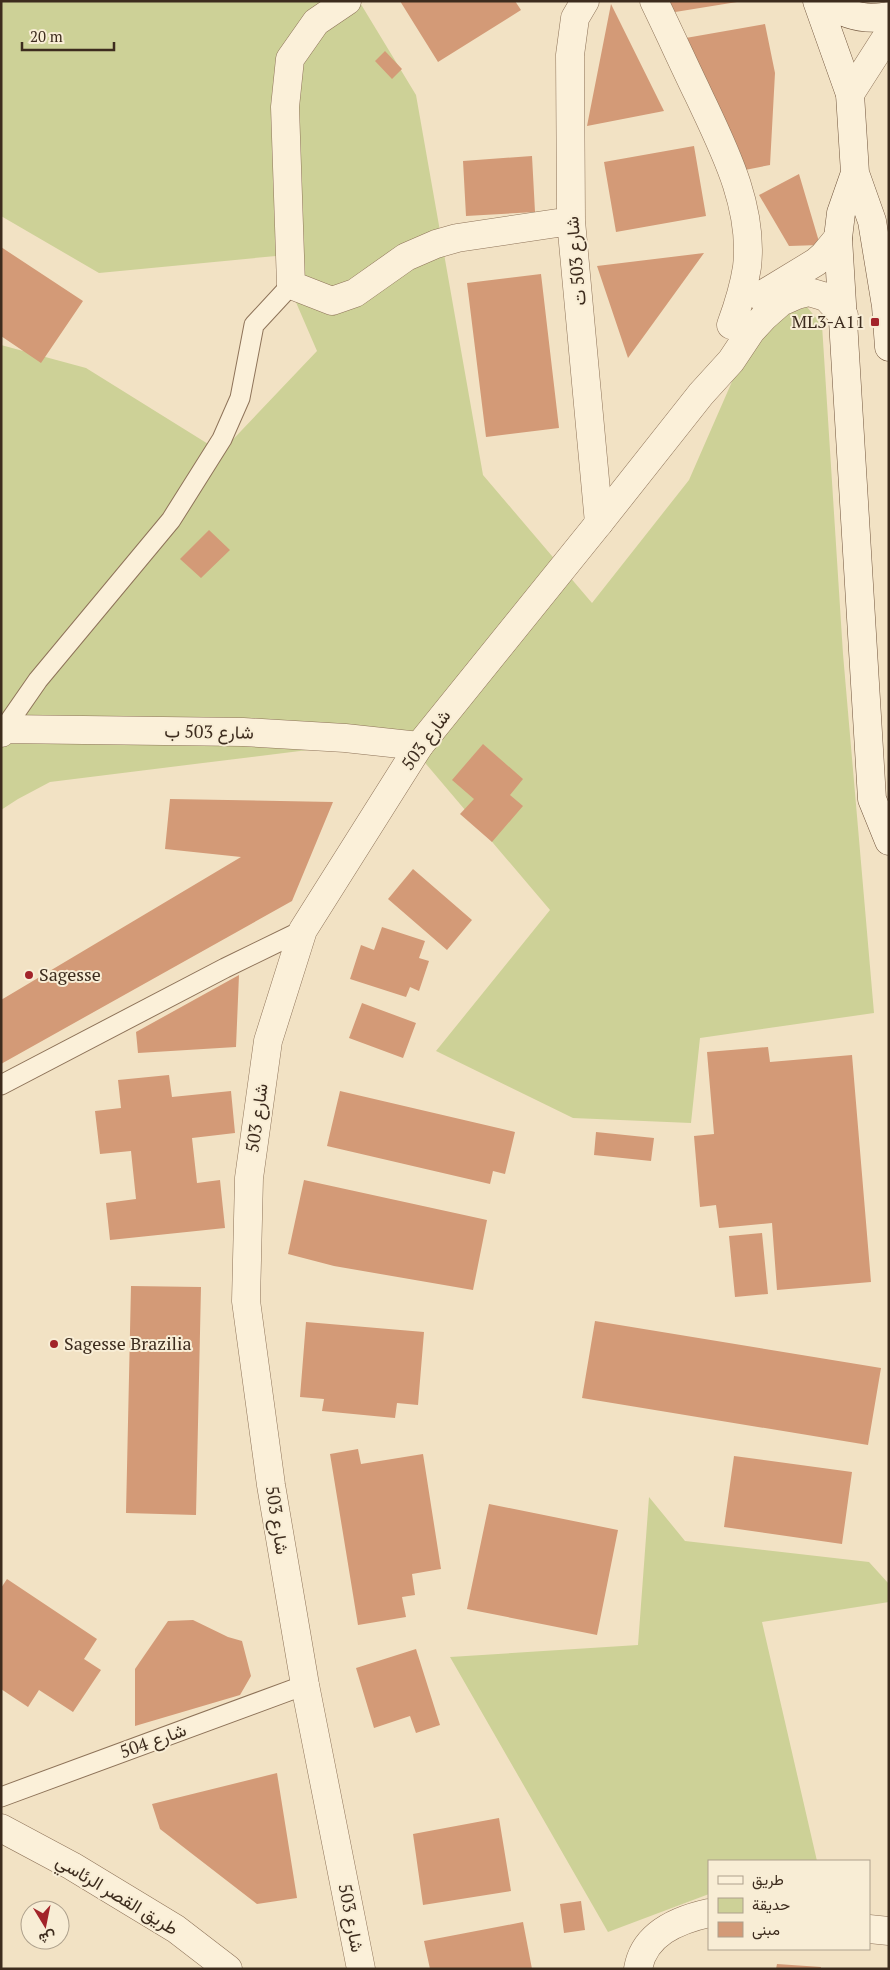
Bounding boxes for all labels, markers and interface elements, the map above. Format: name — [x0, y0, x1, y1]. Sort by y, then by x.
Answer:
scale bar — [22, 20, 115, 52]
text: 20 m — [30, 26, 63, 46]
street label: شارع 503 ت — [559, 215, 592, 307]
place label: ML3-A11 — [792, 309, 865, 333]
marker: ML3-A11 — [869, 316, 881, 328]
street label: شارع 503 — [395, 704, 456, 775]
street label: شارع 503 ب — [164, 718, 254, 745]
place label: Sagesse — [39, 962, 101, 986]
marker: Sagesse — [23, 969, 35, 981]
street label: شارع 503 — [239, 1082, 274, 1154]
place label: Sagesse Brazilia — [64, 1331, 191, 1355]
marker: Sagesse Brazilia — [48, 1338, 60, 1350]
street label: شارع 503 — [260, 1484, 295, 1556]
street label: شارع 504 — [116, 1717, 190, 1764]
street label: طريق القصر الرئاسي — [50, 1848, 183, 1944]
legend — [708, 1860, 870, 1950]
text: طريق — [752, 1869, 784, 1890]
street label: شارع 503 — [333, 1881, 370, 1954]
text: حديقة — [752, 1894, 790, 1914]
north arrow — [20, 1900, 70, 1950]
text: مبنى — [752, 1919, 780, 1940]
text: ش — [37, 1927, 57, 1949]

